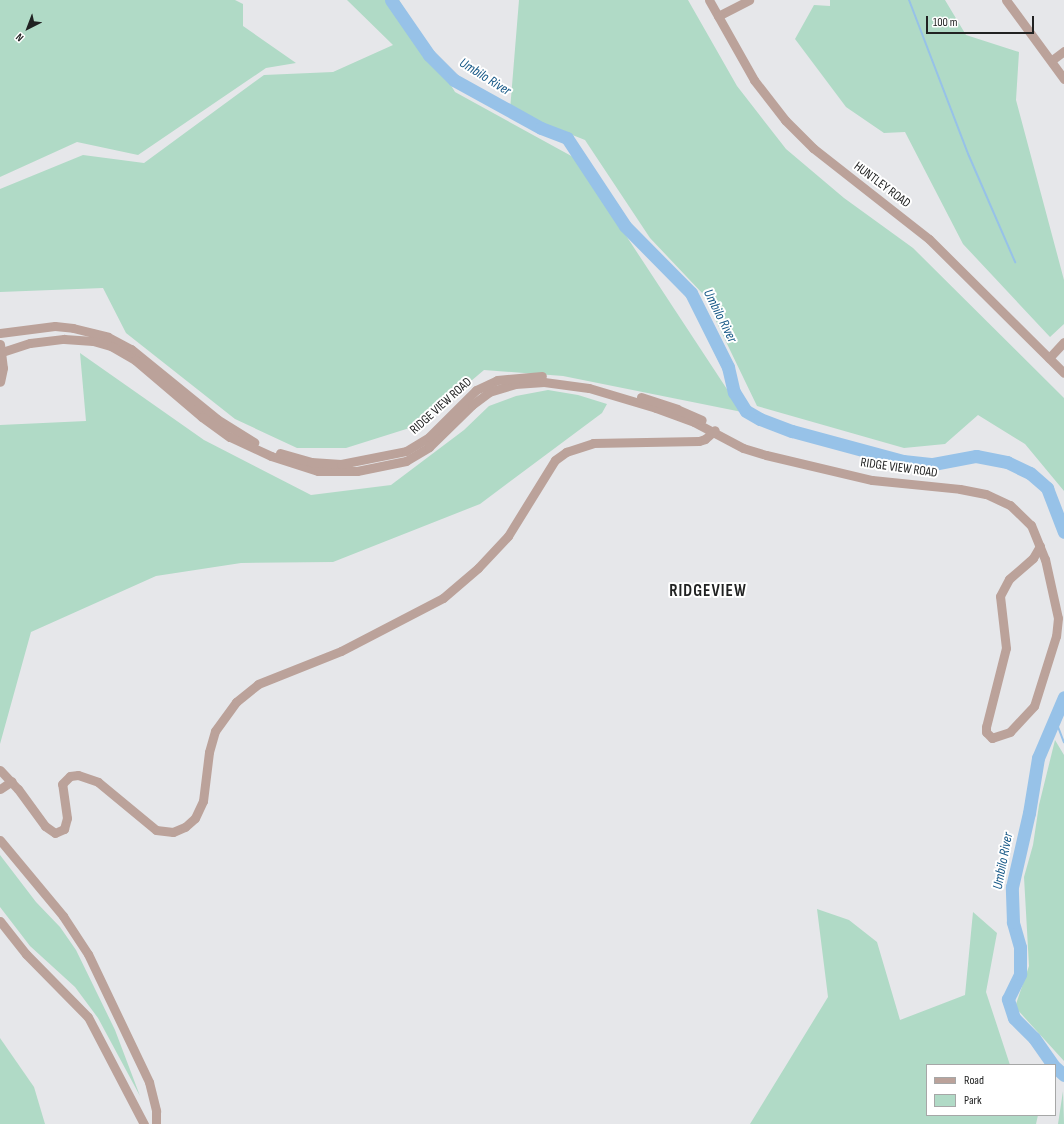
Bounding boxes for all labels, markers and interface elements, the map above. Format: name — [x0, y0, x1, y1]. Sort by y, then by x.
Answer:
north arrow — [8, 8, 48, 48]
scale bar — [928, 8, 1036, 34]
text: 100 m — [933, 15, 958, 30]
text: N — [13, 30, 26, 44]
water label: Umbilo River — [456, 55, 514, 99]
street label: HUNTLEY ROAD — [851, 159, 913, 211]
water label: Umbilo River — [699, 286, 741, 346]
street label: RIDGE VIEW ROAD — [407, 374, 475, 438]
street label: RIDGE VIEW ROAD — [860, 455, 938, 481]
district label: RIDGEVIEW — [669, 582, 747, 602]
water label: Umbilo River — [989, 831, 1017, 891]
legend — [926, 1064, 1056, 1116]
text: Road — [964, 1073, 984, 1088]
text: Park — [964, 1093, 982, 1108]

